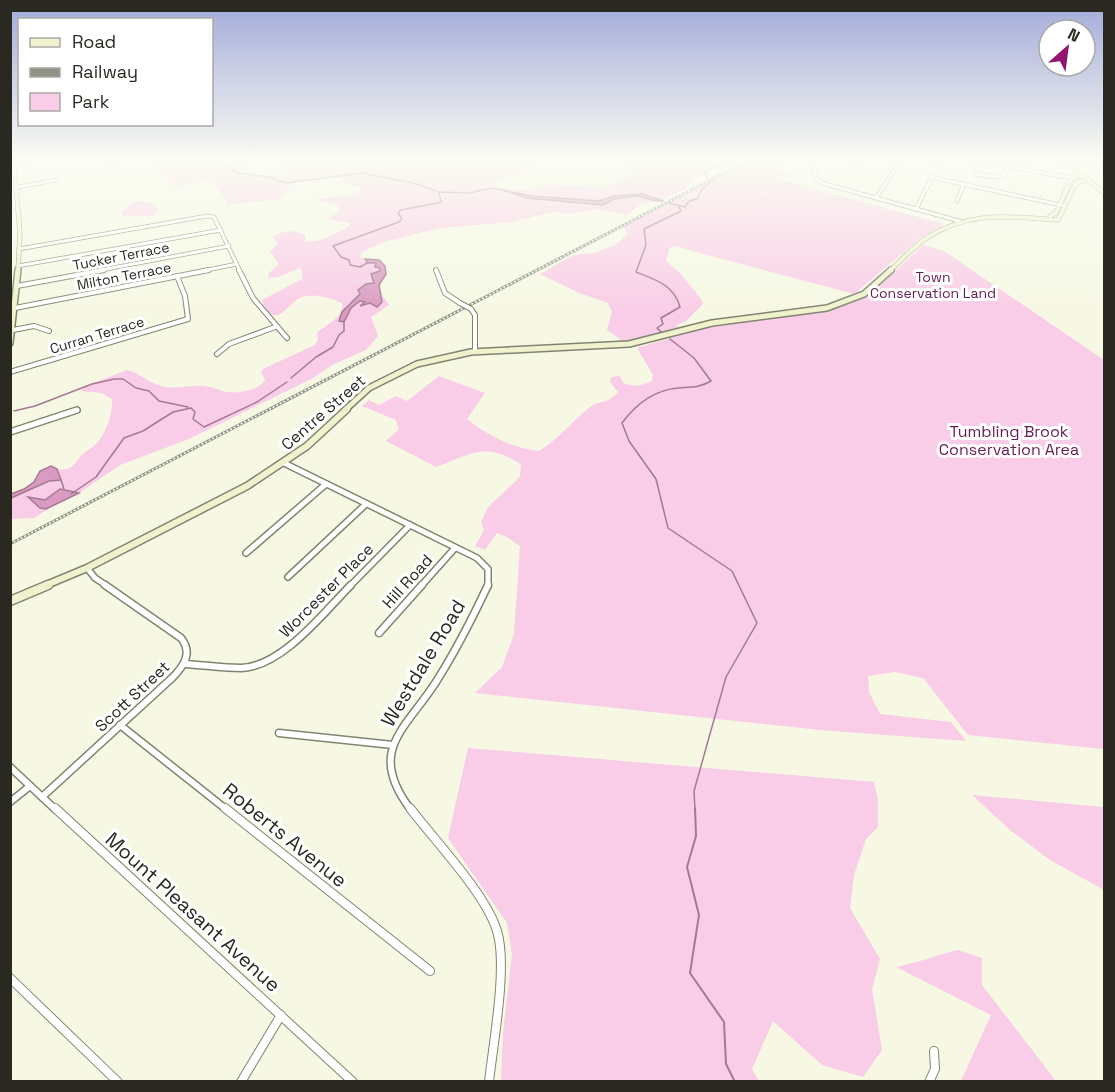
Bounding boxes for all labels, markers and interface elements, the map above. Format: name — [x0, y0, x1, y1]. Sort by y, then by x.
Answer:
legend — [18, 18, 213, 126]
north arrow — [1037, 18, 1097, 78]
text: N — [1064, 23, 1083, 47]
text: Road — [72, 30, 116, 53]
text: Railway — [72, 60, 138, 83]
text: Park — [72, 90, 110, 113]
street label: Tucker Terrace — [71, 238, 171, 274]
street label: Milton Terrace — [75, 258, 173, 294]
park label: Town Conservation Land — [870, 268, 996, 302]
street label: Curran Terrace — [48, 312, 146, 358]
street label: Centre Street — [277, 370, 370, 455]
park label: Tumbling Brook Conservation Area — [939, 421, 1079, 460]
street label: Worcester Place — [275, 539, 378, 642]
street label: Hill Road — [378, 550, 437, 613]
street label: Westdale Road — [375, 595, 471, 731]
street label: Scott Street — [91, 656, 174, 736]
street label: Roberts Avenue — [218, 777, 352, 893]
street label: Mount Pleasant Avenue — [100, 826, 286, 998]

